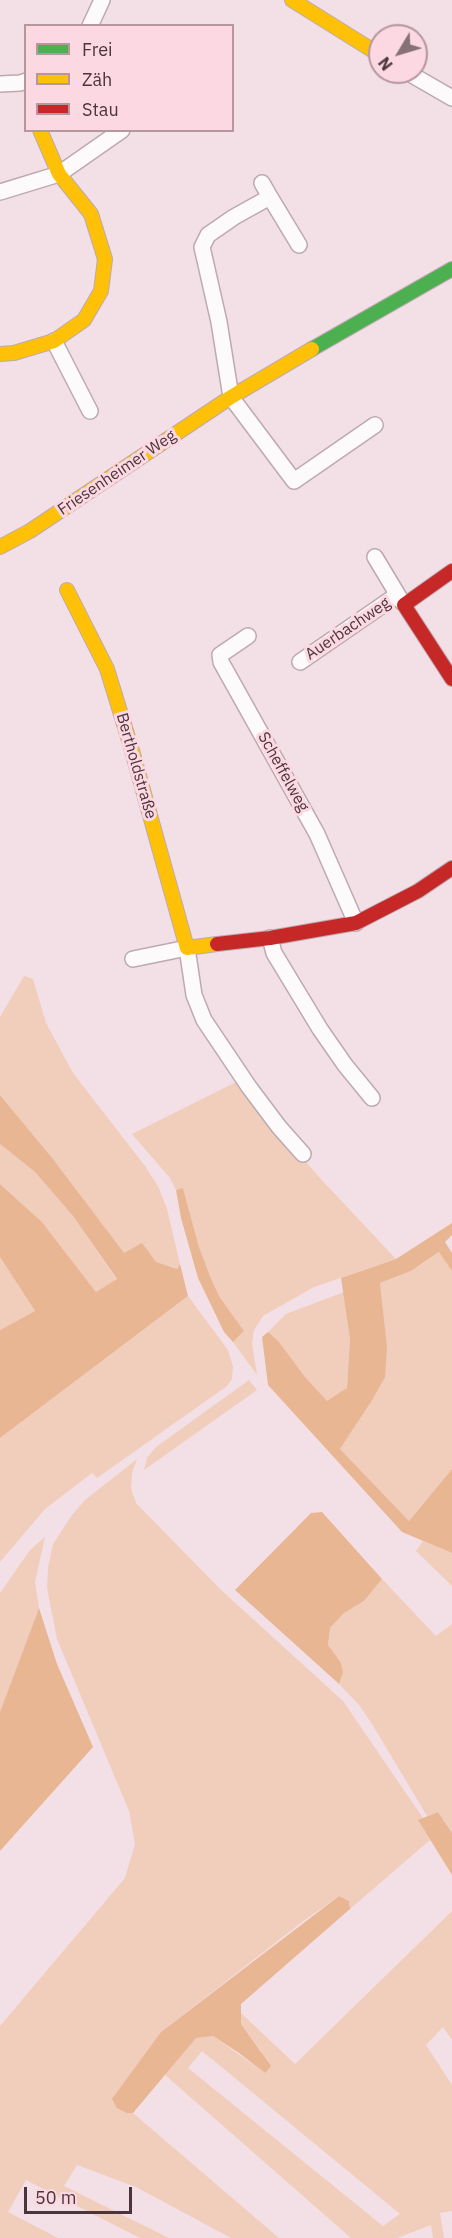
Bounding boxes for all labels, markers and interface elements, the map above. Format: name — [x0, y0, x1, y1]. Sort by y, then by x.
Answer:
legend — [24, 24, 234, 132]
north arrow — [368, 24, 428, 84]
text: Frei — [82, 38, 113, 61]
text: N — [374, 53, 397, 75]
text: Zäh — [82, 68, 112, 91]
text: Stau — [82, 98, 119, 121]
street label: Friesenheimer Weg — [54, 426, 180, 520]
street label: Auerbachweg — [302, 594, 394, 664]
street label: Bertholdstraße — [112, 711, 160, 821]
street label: Scheffelweg — [253, 729, 313, 815]
scale bar — [27, 2175, 135, 2213]
text: 50 m — [35, 2186, 77, 2209]

